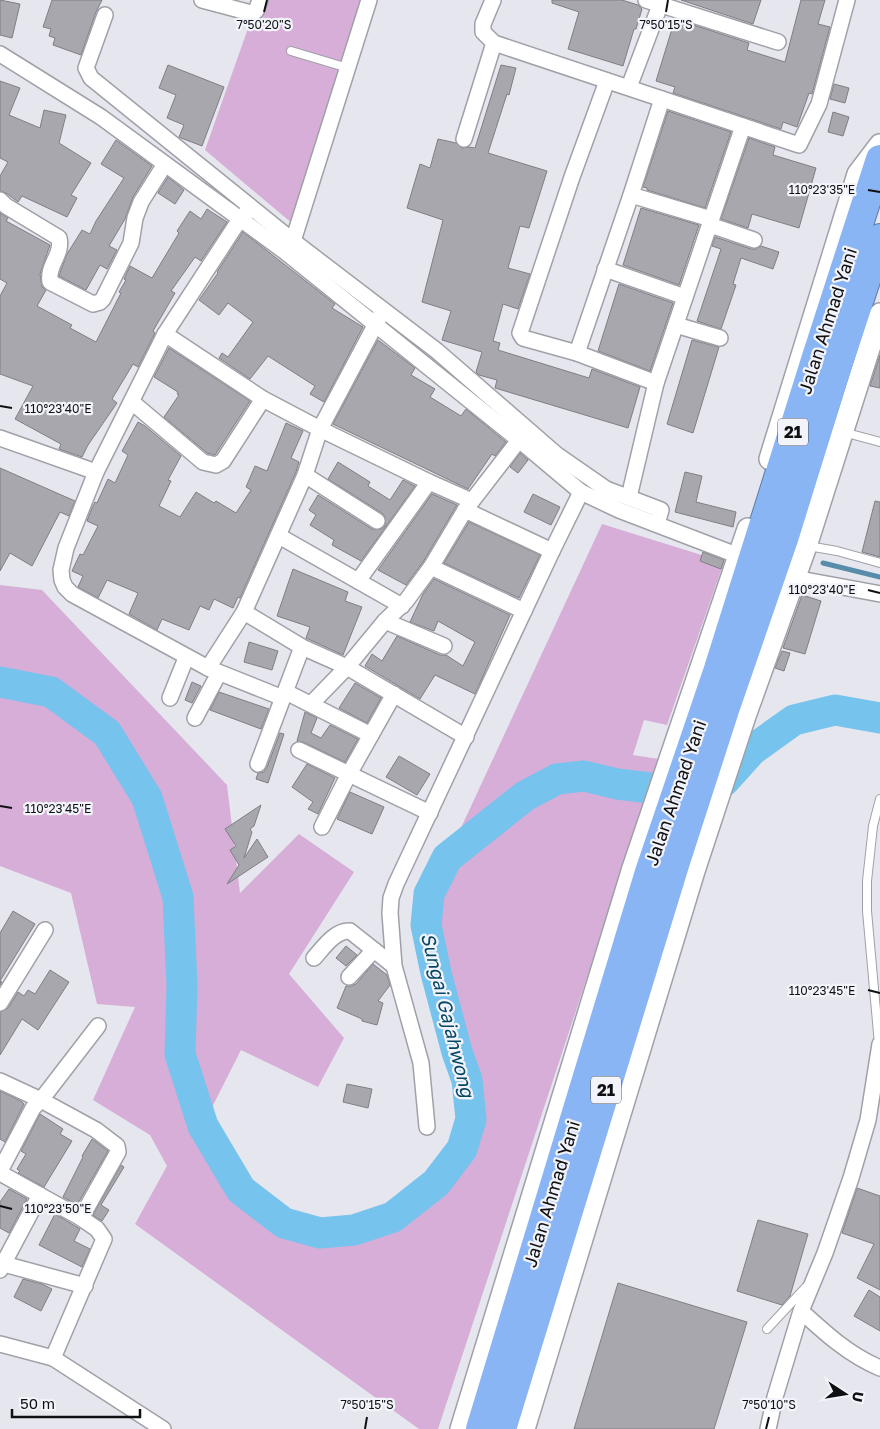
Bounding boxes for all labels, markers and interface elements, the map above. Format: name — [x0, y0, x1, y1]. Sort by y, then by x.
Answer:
text: 7°50'20"S — [237, 17, 292, 32]
text: 7°50'15"S — [639, 17, 693, 32]
text: 110°23'35"E — [789, 182, 855, 197]
street label: Jalan Ahmad Yani — [793, 245, 861, 397]
text: 110°23'40"E — [24, 401, 92, 416]
road number: 21 — [778, 418, 808, 446]
text: 110°23'40"E — [788, 582, 856, 597]
street label: Jalan Ahmad Yani — [640, 717, 710, 868]
text: 110°23'45"E — [25, 801, 91, 816]
water label: Sungai Gajahwong — [417, 930, 480, 1101]
text: 110°23'45"E — [789, 983, 855, 998]
road number: 21 — [591, 1076, 621, 1104]
street label: Jalan Ahmad Yani — [518, 1118, 584, 1270]
text: 110°23'50"E — [25, 1201, 91, 1216]
north arrow — [820, 1369, 870, 1419]
scale bar — [12, 1386, 140, 1418]
text: U — [849, 1390, 868, 1404]
text: 50 m — [20, 1394, 55, 1412]
text: 7°50'15"S — [340, 1397, 394, 1412]
text: 7°50'10"S — [742, 1397, 796, 1412]

